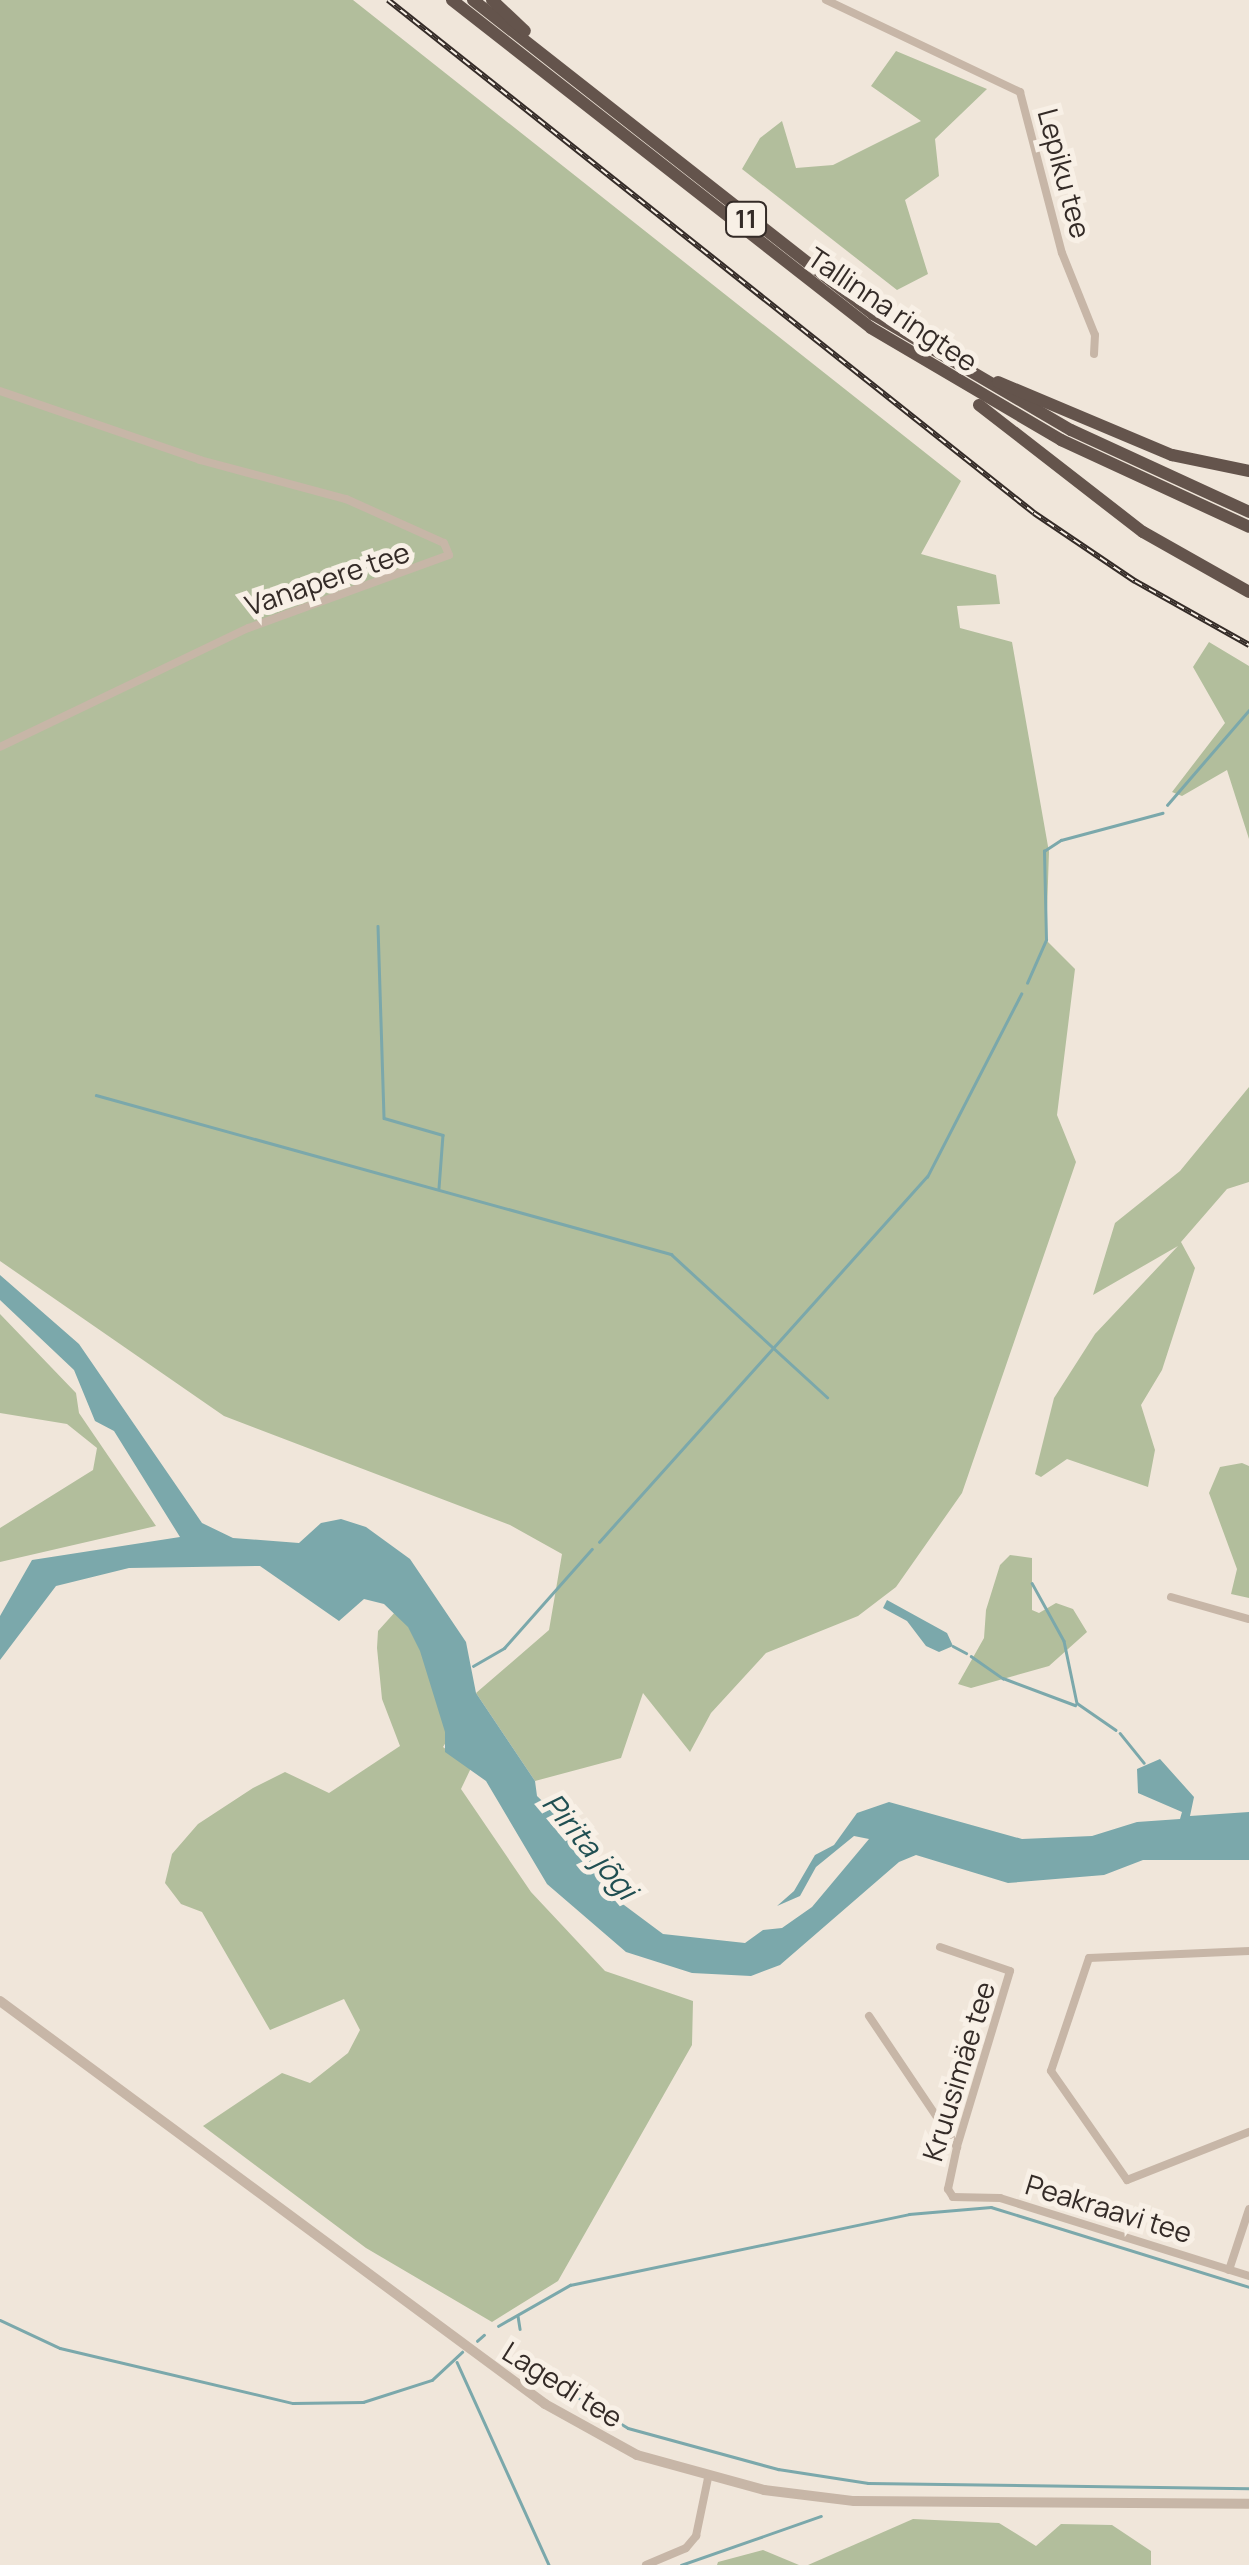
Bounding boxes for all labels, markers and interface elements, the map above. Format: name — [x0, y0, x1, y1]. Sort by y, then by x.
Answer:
street label: Lepiku tee — [1032, 104, 1098, 242]
road number: 11 — [724, 199, 768, 239]
street label: Tallinna ringtee — [802, 240, 984, 378]
street label: Vanapere tee — [240, 534, 414, 622]
water label: Pirita jõgi — [535, 1786, 645, 1906]
street label: Kruusimäe tee — [915, 1977, 1001, 2165]
street label: Peakraavi tee — [1022, 2167, 1196, 2249]
street label: Lagedi tee — [497, 2334, 629, 2434]

